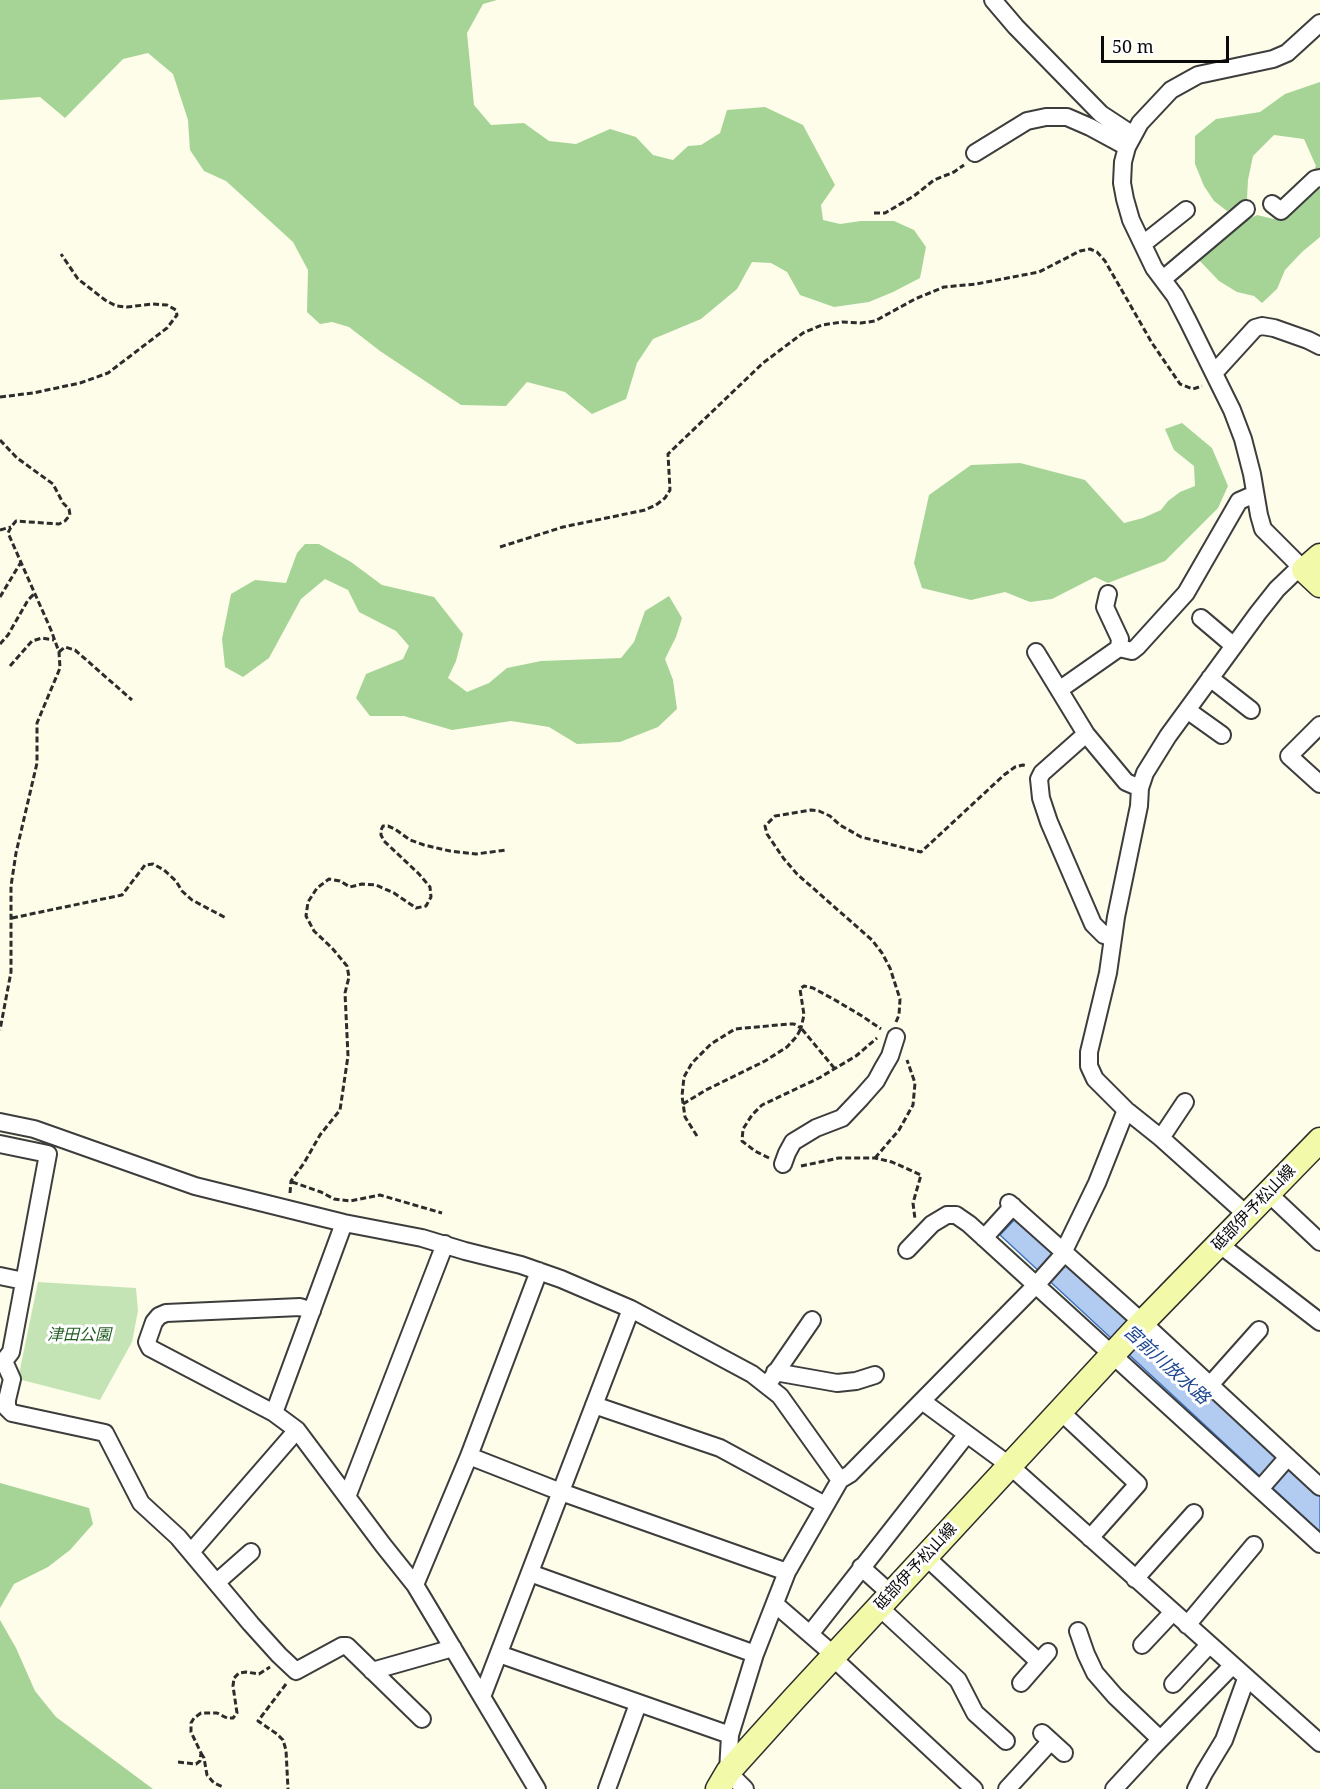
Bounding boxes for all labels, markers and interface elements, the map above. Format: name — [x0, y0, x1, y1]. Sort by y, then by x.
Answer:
scale bar — [1104, 24, 1232, 62]
text: 50 m — [1112, 34, 1154, 58]
street label: 砥部伊予松山線 — [1208, 1161, 1300, 1255]
water label: 宮前川放水路 — [1119, 1321, 1213, 1409]
park label: 津田公園 — [47, 1325, 111, 1345]
street label: 砥部伊予松山線 — [871, 1519, 961, 1615]

